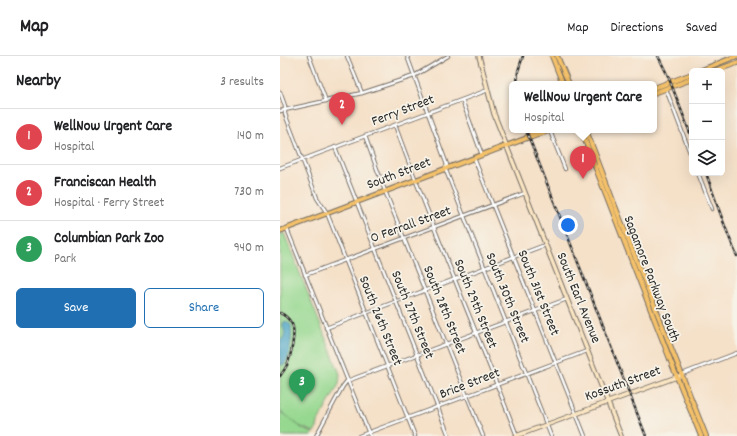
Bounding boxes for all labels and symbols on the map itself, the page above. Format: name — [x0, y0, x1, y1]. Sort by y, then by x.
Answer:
street label: Ferry Street — [369, 90, 437, 132]
pin: 2 — [329, 92, 355, 125]
pin: 1 — [570, 146, 596, 179]
street label: South Street — [364, 153, 434, 195]
street label: O Ferrall Street — [368, 201, 454, 249]
street label: Sagamore Parkway South — [618, 213, 684, 345]
your location — [558, 215, 578, 235]
street label: South 31st Street — [512, 247, 564, 339]
street label: South 30th Street — [480, 250, 534, 346]
street label: South Earl Avenue — [551, 250, 605, 346]
street label: South 29th Street — [448, 256, 502, 352]
street label: South 28th Street — [417, 263, 471, 357]
street label: South 27th Street — [385, 268, 439, 362]
street label: South 26th Street — [353, 273, 407, 369]
street label: Kossuth Street — [582, 361, 664, 407]
street label: Brice Street — [437, 363, 503, 405]
pin: 3 — [289, 369, 315, 402]

